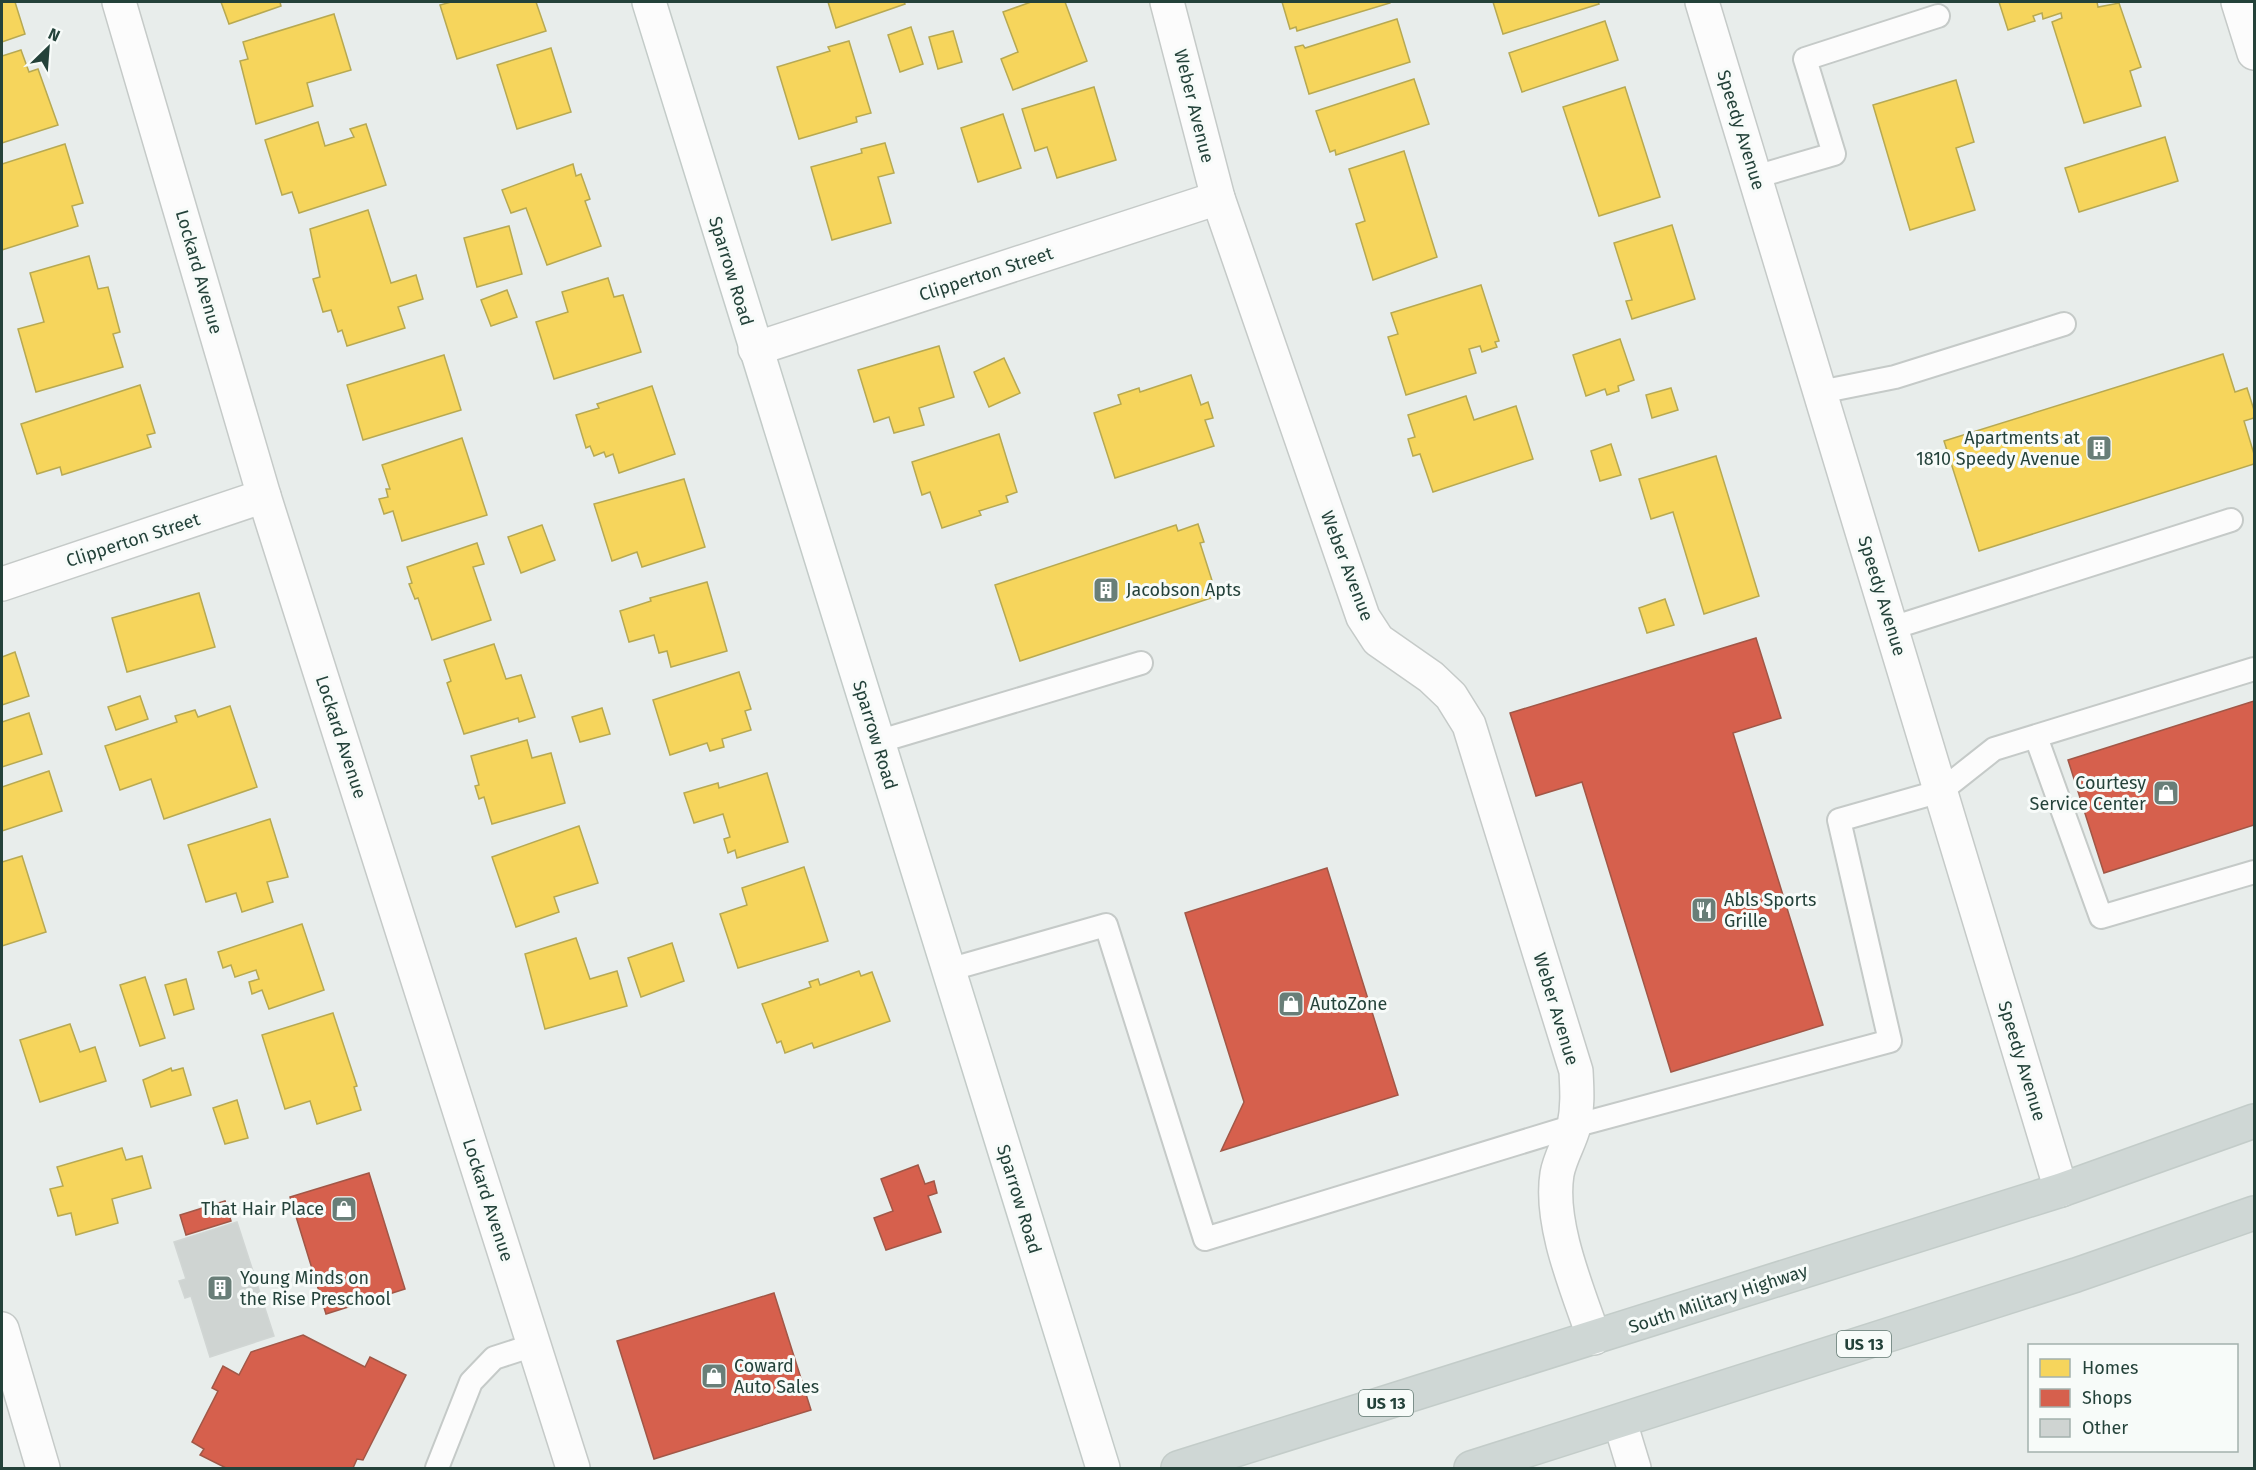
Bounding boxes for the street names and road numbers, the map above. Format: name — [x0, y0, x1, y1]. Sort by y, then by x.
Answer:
street label: Weber Avenue — [1169, 47, 1219, 165]
street label: Speedy Avenue — [1712, 67, 1770, 193]
street label: Lockard Avenue — [171, 207, 227, 337]
street label: Sparrow Road — [704, 214, 758, 328]
street label: Clipperton Street — [916, 242, 1056, 306]
street label: Clipperton Street — [63, 508, 203, 572]
street label: Weber Avenue — [1316, 508, 1378, 624]
street label: Speedy Avenue — [1853, 533, 1911, 659]
street label: Lockard Avenue — [311, 673, 371, 801]
street label: Sparrow Road — [848, 678, 902, 792]
street label: Weber Avenue — [1528, 950, 1584, 1068]
street label: Speedy Avenue — [1993, 998, 2051, 1124]
street label: Lockard Avenue — [458, 1136, 518, 1264]
street label: Sparrow Road — [992, 1142, 1046, 1256]
street label: South Military Highway — [1626, 1260, 1810, 1338]
road number: US 13 — [1837, 1331, 1891, 1357]
road number: US 13 — [1359, 1390, 1413, 1416]

